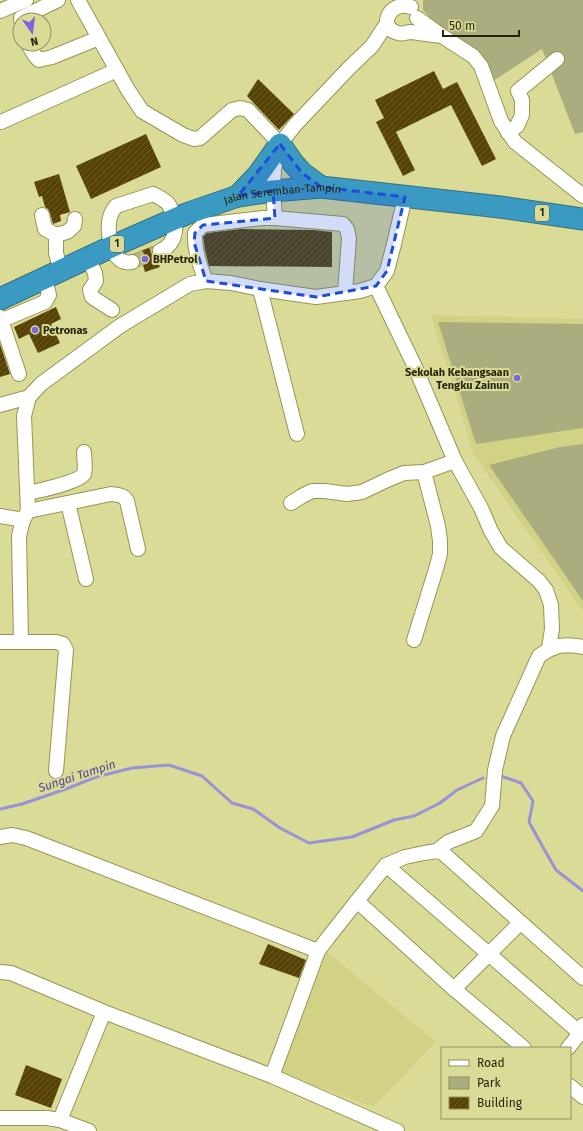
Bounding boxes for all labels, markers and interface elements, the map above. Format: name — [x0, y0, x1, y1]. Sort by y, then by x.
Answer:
north arrow — [12, 12, 52, 52]
scale bar — [443, 12, 519, 38]
text: 50 m — [449, 19, 475, 33]
text: N — [29, 34, 39, 48]
street label: Jalan Seremban-Tampin — [222, 180, 342, 207]
road number: 1 — [535, 205, 549, 221]
road number: 1 — [110, 236, 124, 252]
place label: BHPetrol — [153, 253, 198, 266]
marker: BHPetrol — [140, 254, 150, 264]
place label: Petronas — [43, 324, 88, 337]
marker: Petronas — [30, 325, 40, 335]
place label: Sekolah Kebangsaan Tengku Zainun — [405, 366, 509, 392]
marker: Sekolah Kebangsaan Tengku Zainun — [512, 373, 522, 383]
water label: Sungai Tampin — [36, 757, 117, 795]
legend — [441, 1047, 571, 1119]
text: Road — [477, 1056, 505, 1070]
text: Park — [477, 1076, 501, 1090]
text: Building — [477, 1096, 523, 1110]

